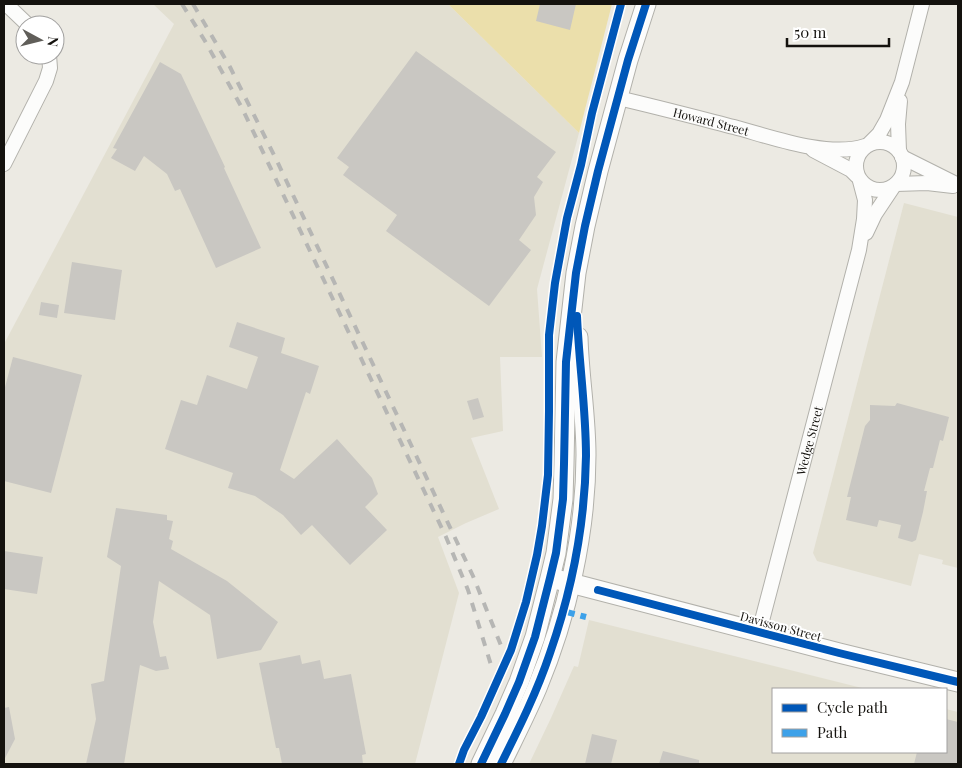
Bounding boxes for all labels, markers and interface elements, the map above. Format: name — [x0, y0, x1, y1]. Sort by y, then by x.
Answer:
north arrow — [15, 15, 65, 65]
scale bar — [787, 15, 890, 47]
text: 50 m — [794, 22, 827, 42]
text: N — [43, 35, 63, 48]
street label: Howard Street — [671, 104, 752, 139]
street label: Wedge Street — [792, 404, 826, 478]
street label: Davisson Street — [739, 607, 824, 645]
legend — [772, 688, 947, 753]
text: Cycle path — [817, 697, 888, 717]
text: Path — [817, 722, 847, 742]

